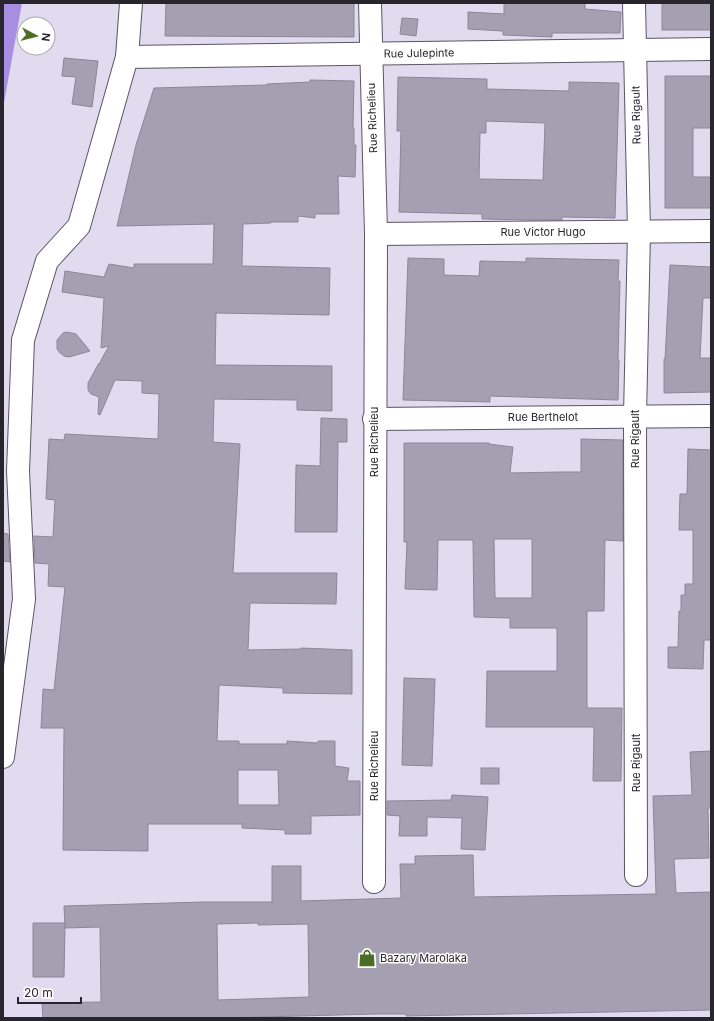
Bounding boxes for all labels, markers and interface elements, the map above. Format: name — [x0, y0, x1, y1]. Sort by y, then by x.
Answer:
north arrow — [16, 16, 56, 56]
text: N — [38, 32, 53, 42]
street label: Rue Julepinte — [384, 45, 454, 61]
street label: Rue Richelieu — [364, 83, 380, 153]
street label: Rue Rigault — [628, 85, 644, 144]
street label: Rue Victor Hugo — [501, 225, 586, 239]
street label: Rue Richelieu — [367, 407, 381, 477]
street label: Rue Rigault — [628, 409, 642, 468]
street label: Rue Berthelot — [508, 410, 579, 424]
street label: Rue Richelieu — [367, 731, 381, 801]
street label: Rue Rigault — [629, 733, 643, 792]
shop icon: Bazary Marolaka — [357, 948, 377, 968]
place label: Bazary Marolaka — [380, 951, 467, 965]
scale bar — [18, 979, 81, 1005]
text: 20 m — [24, 985, 53, 1000]

